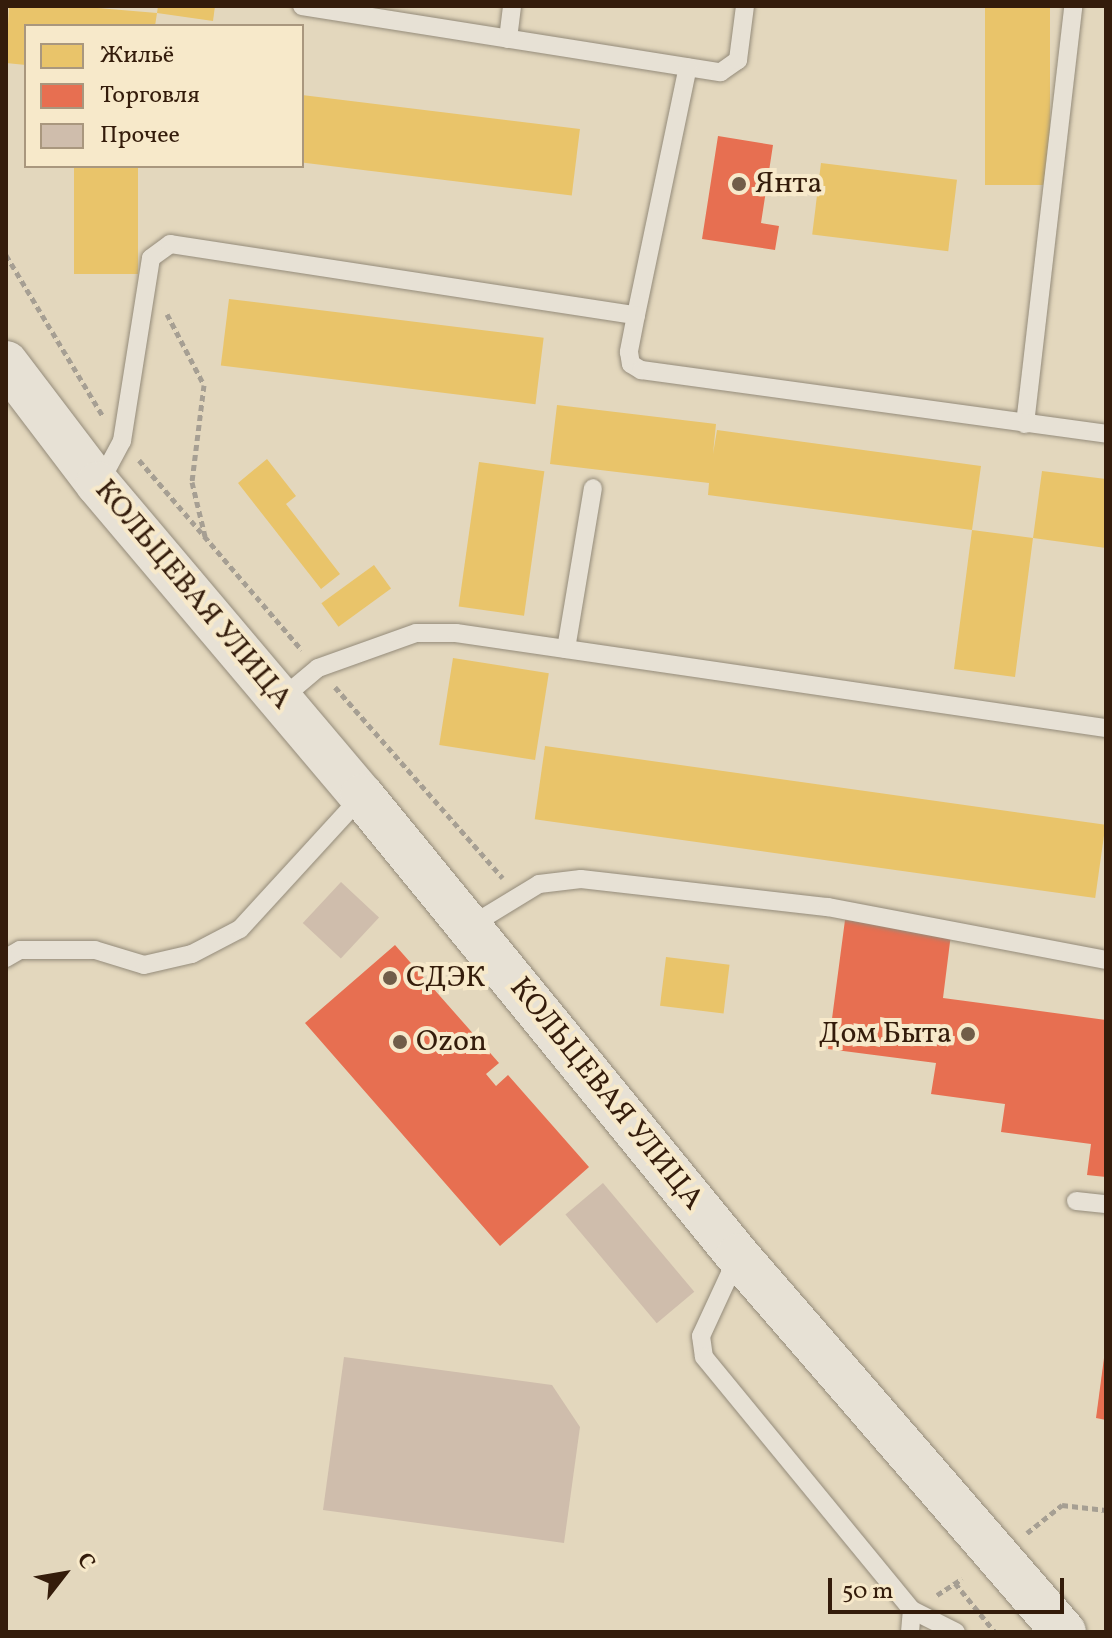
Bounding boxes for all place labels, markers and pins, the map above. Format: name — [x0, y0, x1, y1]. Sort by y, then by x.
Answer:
place label: Янта — [755, 166, 822, 202]
marker: Янта — [730, 175, 748, 193]
place label: СДЭК — [406, 960, 485, 996]
marker: СДЭК — [381, 969, 399, 987]
place label: Дом Быта — [819, 1016, 952, 1052]
place label: Ozon — [416, 1024, 487, 1060]
marker: Дом Быта — [959, 1025, 977, 1043]
marker: Ozon — [391, 1033, 409, 1051]

